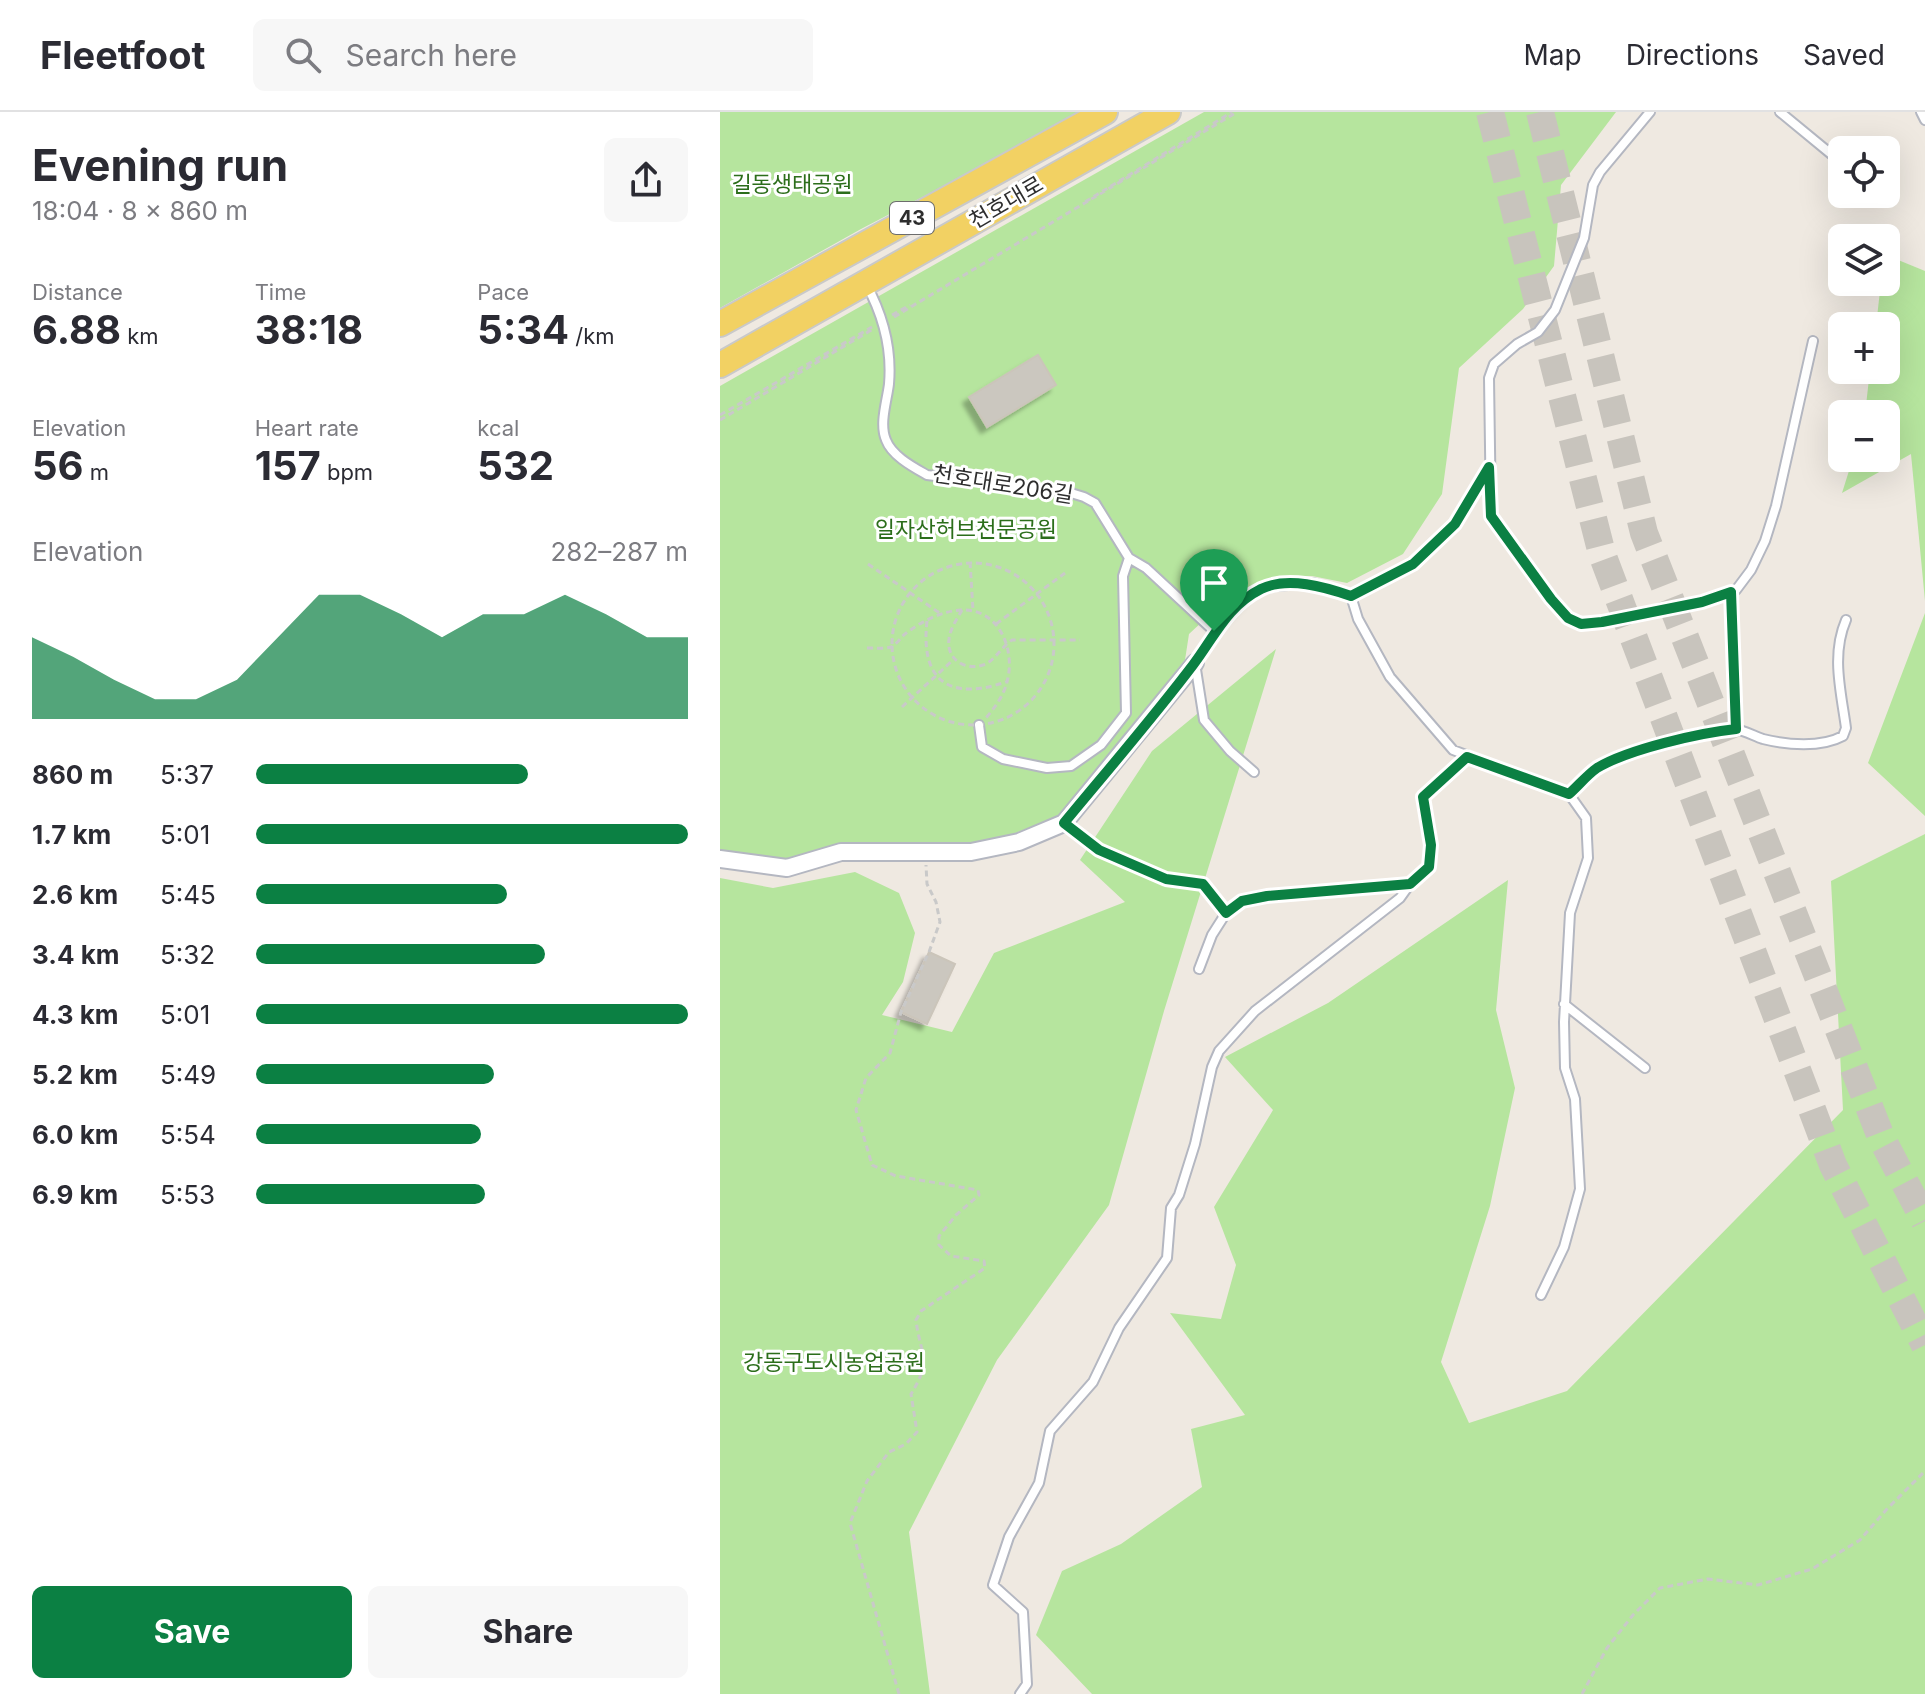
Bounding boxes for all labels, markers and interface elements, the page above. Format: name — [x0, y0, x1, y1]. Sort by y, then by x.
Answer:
search box — [253, 19, 813, 91]
text: Fleetfoot — [40, 32, 205, 78]
icon: search — [281, 33, 325, 77]
text: Search here — [345, 37, 517, 73]
text: Map — [1523, 38, 1582, 72]
text: Directions — [1626, 38, 1759, 72]
text: Saved — [1803, 38, 1885, 72]
map controls — [1828, 136, 1900, 472]
button: locate — [1828, 136, 1900, 208]
text: Evening run — [32, 138, 288, 192]
button: share — [604, 138, 688, 222]
street label: 천호대로 — [964, 170, 1048, 234]
park label: 길동생태공원 — [731, 171, 853, 197]
text: 18:04 · 8 × 860 m — [32, 195, 248, 226]
road number: 43 — [890, 202, 934, 234]
button: layers — [1828, 224, 1900, 296]
text: Distance — [32, 279, 123, 305]
text: Time — [255, 279, 306, 305]
text: Pace — [477, 279, 529, 305]
text: 6.88 — [32, 305, 121, 354]
text: 38:18 — [255, 305, 363, 354]
text: 5:34 — [477, 305, 569, 354]
button: + — [1828, 312, 1900, 384]
text: km — [121, 323, 159, 349]
text: /km — [569, 323, 615, 349]
button: − — [1828, 400, 1900, 472]
text: Elevation — [32, 415, 126, 441]
text: Heart rate — [255, 415, 359, 441]
text: kcal — [477, 415, 519, 441]
text: 56 — [32, 441, 84, 490]
text: 157 — [255, 441, 321, 490]
text: 532 — [477, 441, 554, 490]
text: m — [84, 459, 109, 485]
text: bpm — [321, 459, 373, 485]
street label: 천호대로206길 — [931, 460, 1075, 508]
park label: 일자산허브천문공원 — [875, 516, 1057, 542]
text: Elevation — [32, 536, 143, 567]
text: 282–287 m — [550, 536, 688, 567]
pin — [1180, 549, 1248, 631]
icon: arrive — [1192, 561, 1236, 605]
text: 860 m — [32, 759, 113, 790]
text: 5:37 — [160, 759, 214, 790]
text: 1.7 km — [32, 819, 111, 850]
text: 5:01 — [160, 819, 210, 850]
text: 2.6 km — [32, 879, 118, 910]
text: 5:45 — [160, 879, 216, 910]
text: 3.4 km — [32, 939, 119, 970]
text: 5:32 — [160, 939, 215, 970]
text: 4.3 km — [32, 999, 119, 1030]
text: 5:01 — [160, 999, 210, 1030]
text: 5.2 km — [32, 1059, 118, 1090]
text: 5:49 — [160, 1059, 216, 1090]
text: 6.0 km — [32, 1119, 119, 1150]
text: 5:54 — [160, 1119, 216, 1150]
text: 6.9 km — [32, 1179, 118, 1210]
text: 5:53 — [160, 1179, 215, 1210]
park label: 강동구도시농업공원 — [743, 1349, 925, 1375]
button: Save — [32, 1586, 352, 1678]
button: Share — [368, 1586, 688, 1678]

